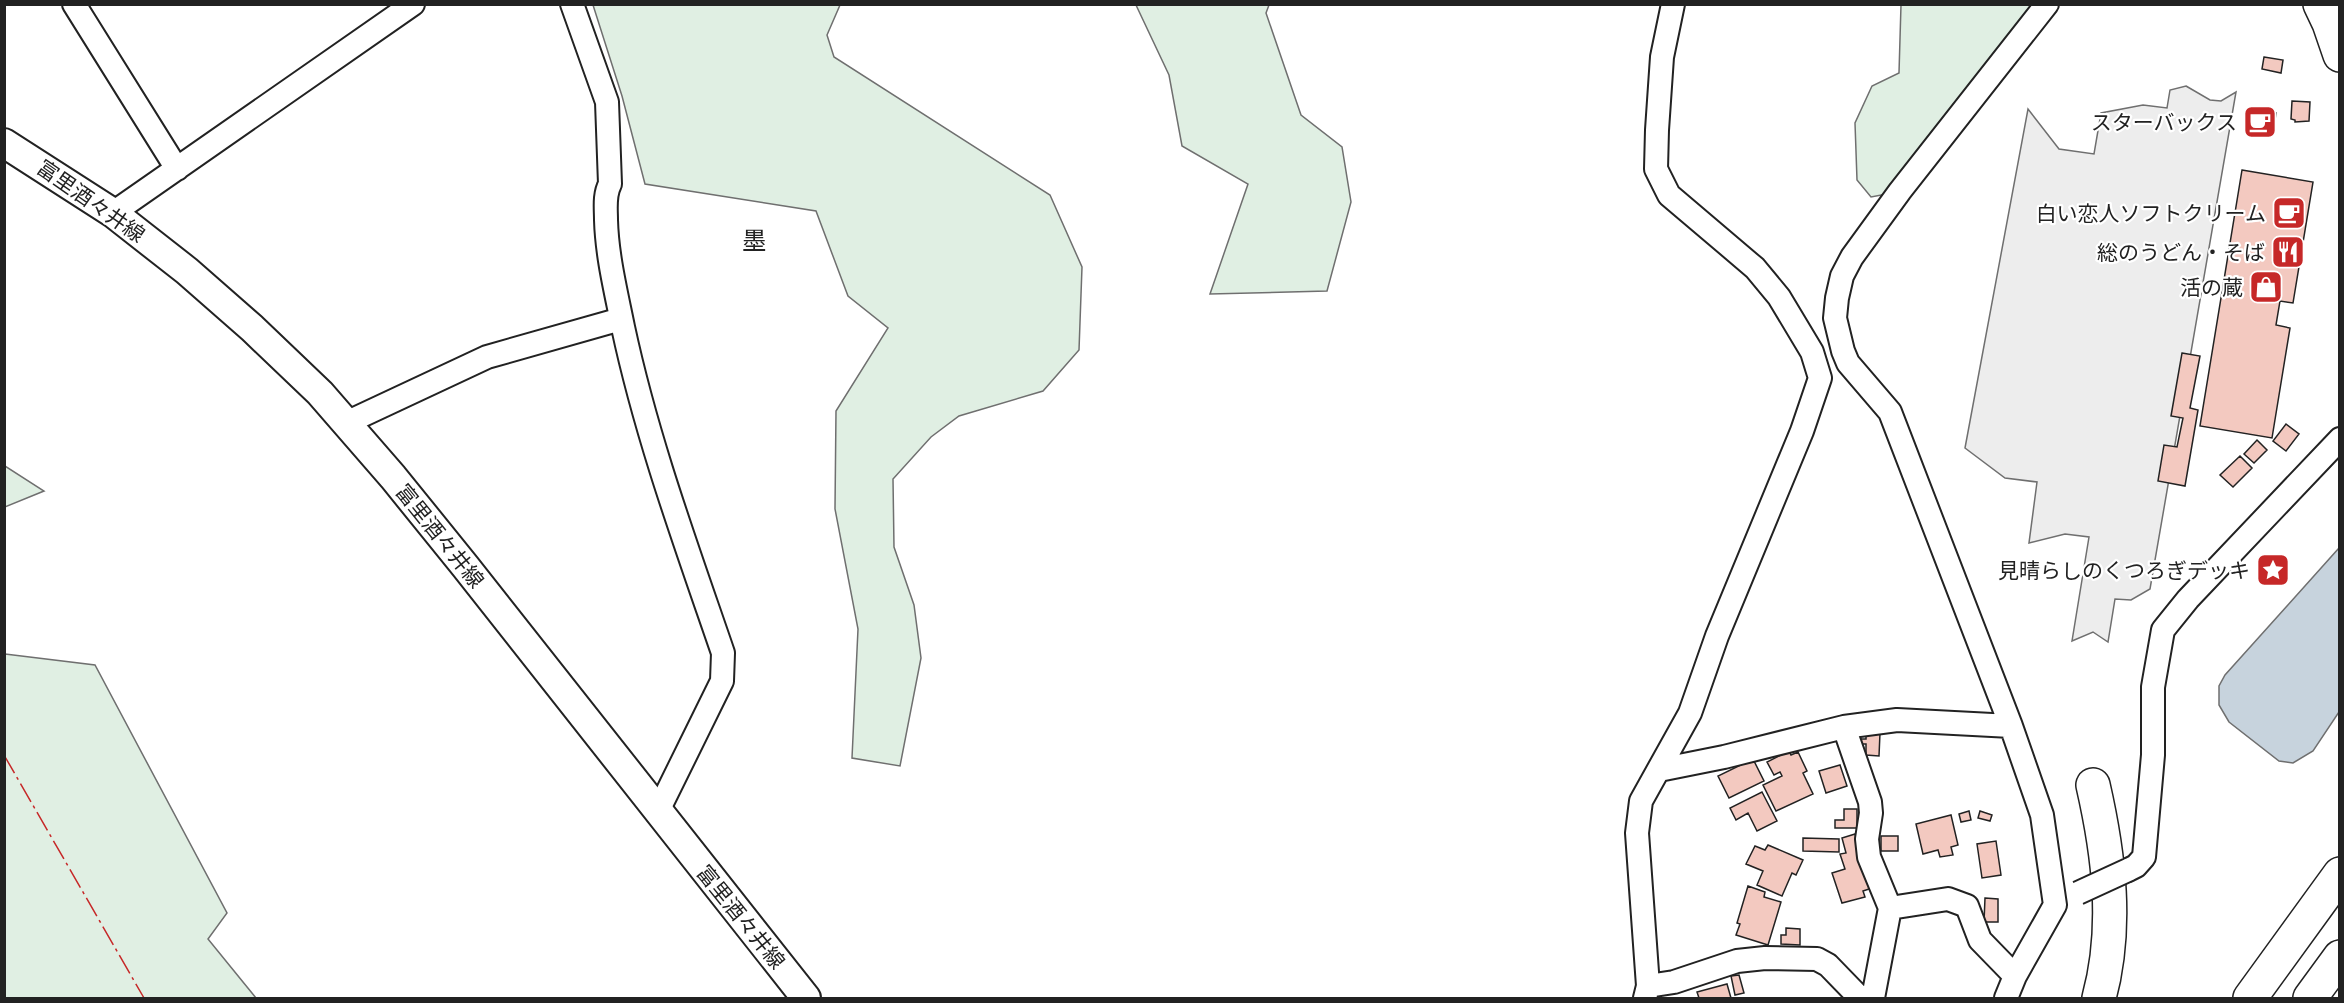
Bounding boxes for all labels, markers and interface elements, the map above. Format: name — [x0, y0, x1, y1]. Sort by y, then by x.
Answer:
cafe icon: スターバックス — [2242, 104, 2278, 140]
place label: スターバックス — [2091, 110, 2237, 135]
street label: 富里酒々井線 — [32, 155, 150, 247]
cafe icon: 白い恋人ソフトクリーム — [2271, 195, 2307, 231]
place label: 白い恋人ソフトクリーム — [2036, 201, 2266, 226]
district label: 墨 — [742, 226, 766, 255]
restaurant icon: 総のうどん・そば — [2270, 234, 2306, 270]
place label: 総のうどん・そば — [2097, 240, 2265, 265]
shop icon: 活の蔵 — [2248, 269, 2284, 305]
place label: 活の蔵 — [2180, 275, 2243, 300]
street label: 富里酒々井線 — [391, 479, 489, 593]
place icon: 見晴らしのくつろぎデッキ — [2255, 552, 2291, 588]
place label: 見晴らしのくつろぎデッキ — [1998, 558, 2250, 583]
street label: 富里酒々井線 — [692, 860, 790, 974]

